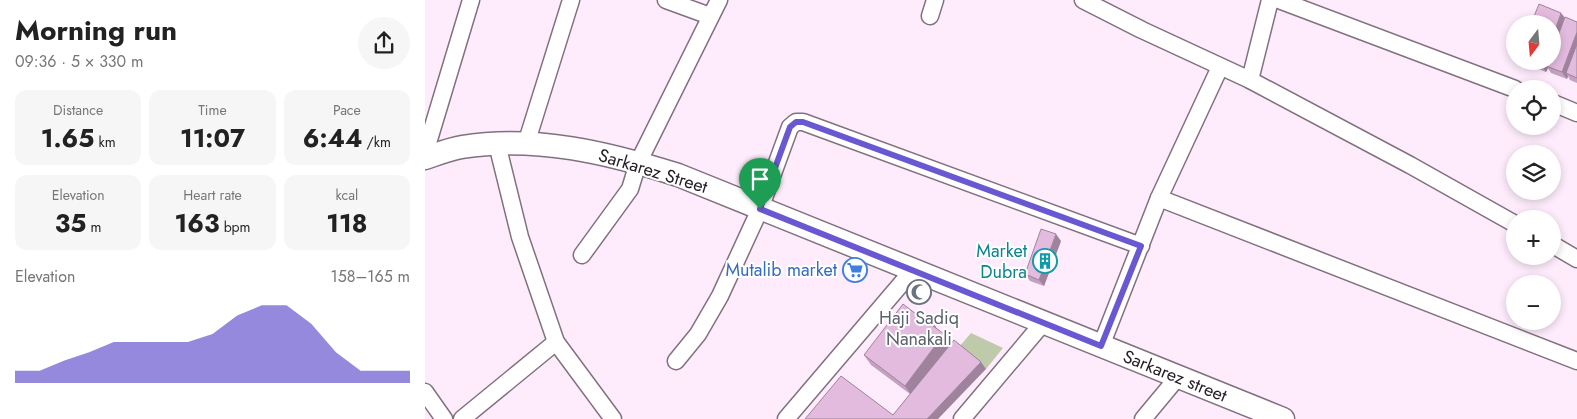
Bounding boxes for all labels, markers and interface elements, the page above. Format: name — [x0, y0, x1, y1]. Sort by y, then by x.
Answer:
text: Morning run — [15, 10, 177, 51]
north arrow — [1506, 15, 1561, 70]
map controls — [1506, 15, 1561, 330]
button: share — [358, 17, 410, 69]
text: 09:36 · 5 × 330 m — [15, 50, 143, 73]
button: locate — [1506, 80, 1561, 135]
text: Distance — [53, 100, 103, 120]
text: Time — [198, 100, 227, 120]
text: Pace — [333, 100, 361, 120]
text: 1.65 — [41, 120, 94, 156]
text: 11:07 — [180, 120, 245, 156]
text: 6:44 — [303, 120, 362, 156]
text: km — [94, 132, 116, 152]
text: /km — [362, 132, 391, 152]
street label: Sarkarez Street — [595, 142, 711, 200]
button: layers — [1506, 145, 1561, 200]
pin — [739, 158, 781, 209]
icon: arrive — [746, 165, 774, 193]
text: Elevation — [52, 185, 105, 205]
text: Heart rate — [183, 185, 242, 205]
text: kcal — [336, 185, 358, 205]
text: 35 — [55, 205, 86, 241]
text: 163 — [174, 205, 219, 241]
text: 118 — [326, 205, 367, 241]
button: + — [1506, 210, 1561, 265]
text: m — [86, 217, 102, 237]
text: bpm — [219, 217, 251, 237]
place label: Market Dubra — [976, 238, 1028, 285]
building icon: Market Dubra — [1032, 248, 1058, 274]
place label: Mutalib market — [725, 257, 838, 283]
supermarket icon: Mutalib market — [842, 257, 868, 283]
text: Elevation — [15, 265, 75, 288]
text: 158–165 m — [330, 265, 410, 288]
button: − — [1506, 275, 1561, 330]
mosque icon: Haji Sadiq Nanakali — [906, 279, 932, 305]
place label: Haji Sadiq Nanakali — [879, 305, 959, 352]
street label: Sarkarez street — [1119, 343, 1232, 409]

